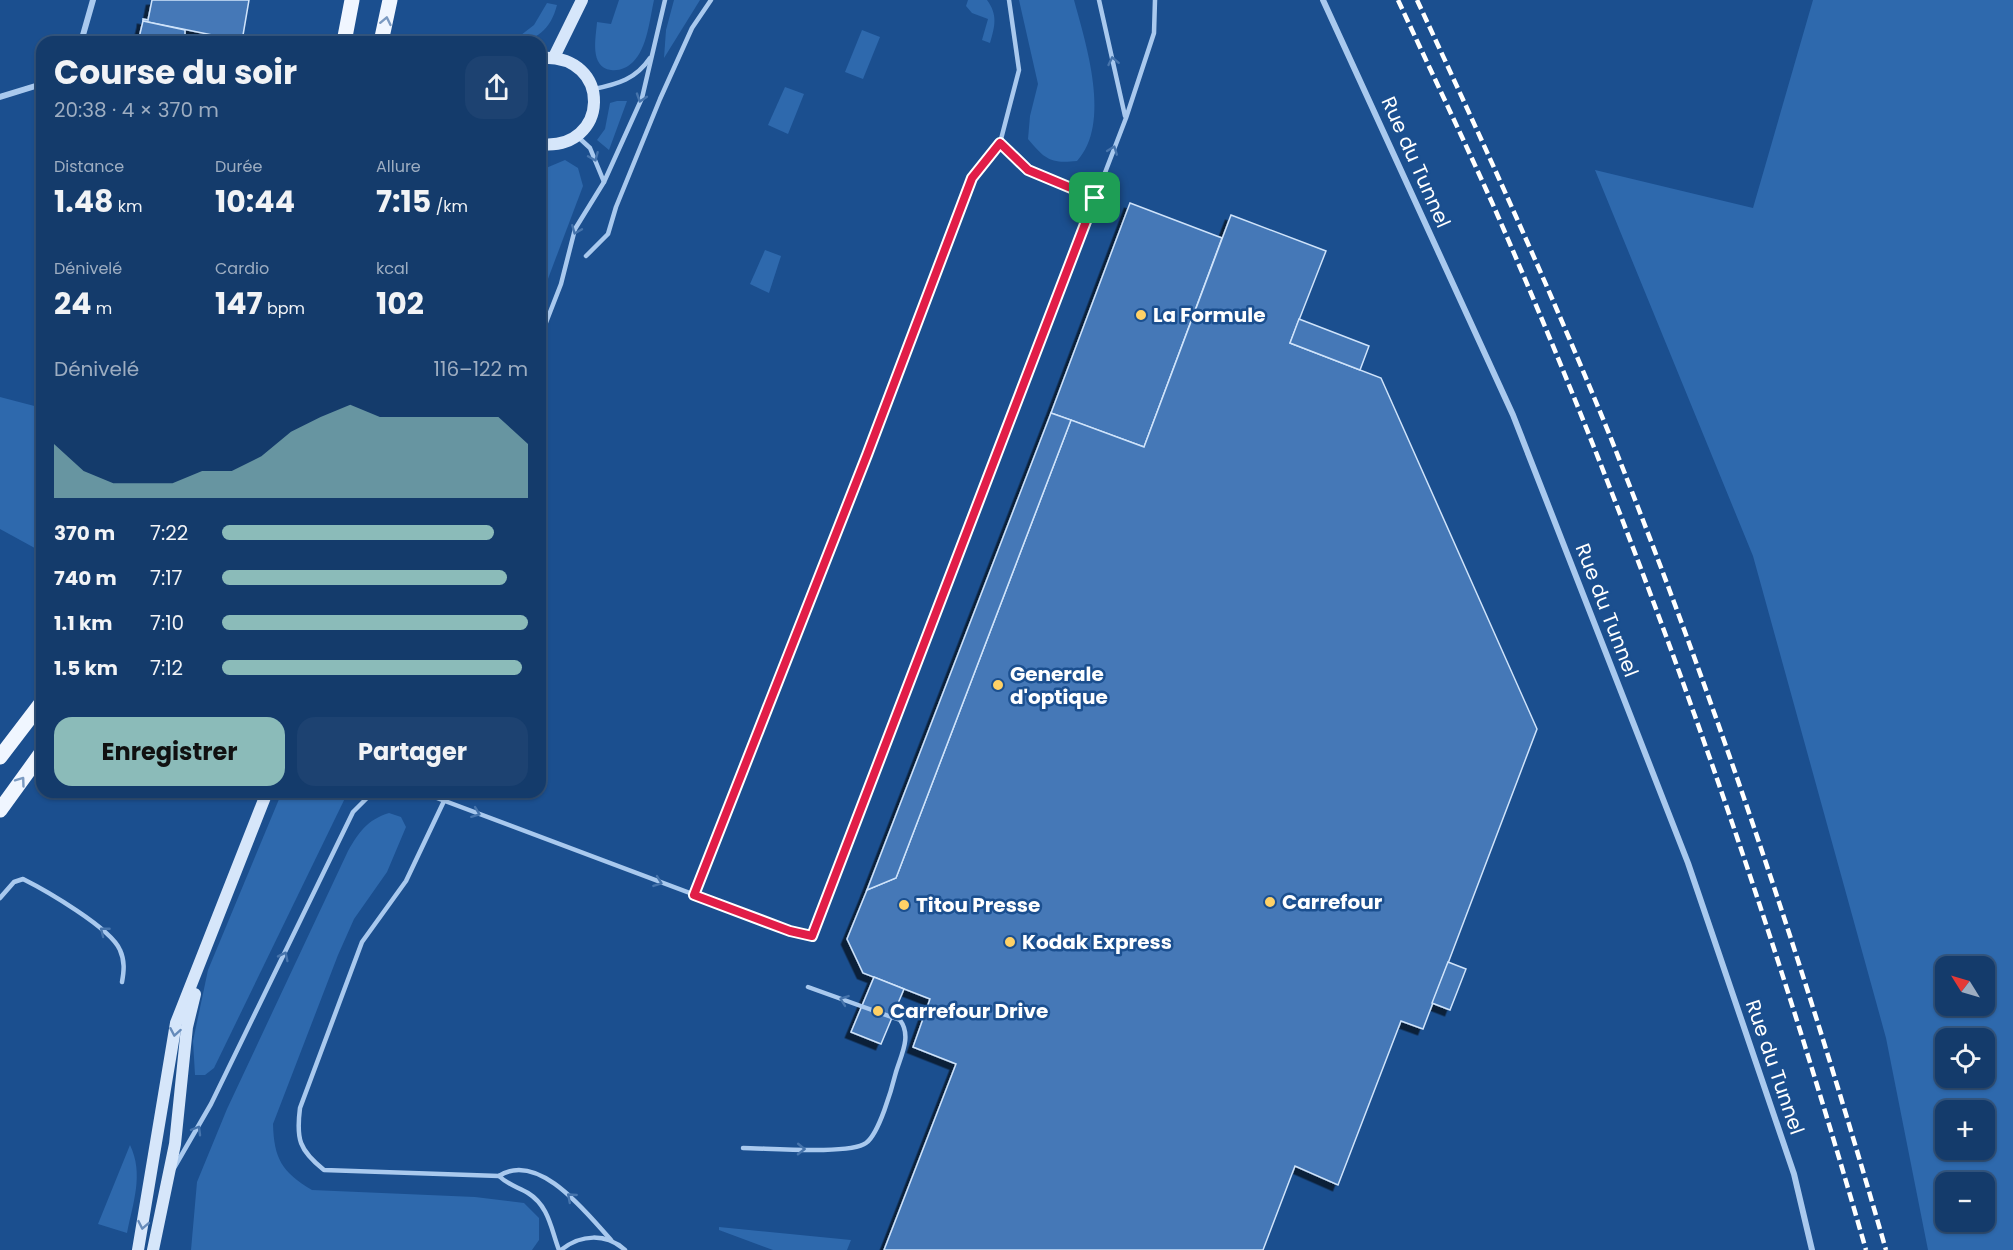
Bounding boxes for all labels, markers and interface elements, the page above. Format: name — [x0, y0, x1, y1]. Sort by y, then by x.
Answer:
one-way arrow — [379, 16, 392, 26]
text: Course du soir — [54, 49, 297, 96]
button: share — [465, 56, 528, 119]
one-way arrow — [1107, 56, 1120, 66]
one-way arrow — [636, 92, 649, 103]
street label: Rue du Tunnel — [1375, 92, 1457, 232]
text: 20:38 · 4 × 370 m — [54, 96, 219, 124]
one-way arrow — [1106, 145, 1119, 156]
one-way arrow — [586, 151, 598, 162]
text: Distance — [54, 155, 124, 178]
text: Durée — [215, 155, 262, 178]
text: Allure — [376, 155, 421, 178]
pin — [1069, 172, 1120, 223]
text: 1.48 — [54, 180, 114, 223]
text: 10:44 — [215, 180, 295, 223]
text: 7:15 — [376, 180, 431, 223]
icon: arrive — [1078, 181, 1111, 214]
text: km — [114, 195, 143, 218]
text: /km — [431, 195, 468, 218]
one-way arrow — [571, 224, 583, 235]
text: Dénivelé — [54, 257, 122, 280]
text: Cardio — [215, 257, 269, 280]
text: kcal — [376, 257, 409, 280]
text: 24 — [54, 282, 91, 325]
text: 147 — [215, 282, 263, 325]
text: 102 — [376, 282, 424, 325]
text: m — [91, 297, 112, 320]
text: bpm — [263, 297, 305, 320]
place label: La Formule — [1153, 301, 1265, 329]
marker: La Formule — [1134, 308, 1148, 322]
text: Dénivelé — [54, 355, 139, 383]
text: 116–122 m — [434, 355, 528, 383]
text: 370 m — [54, 519, 115, 547]
text: 7:22 — [150, 519, 188, 547]
street label: Rue du Tunnel — [1569, 539, 1645, 681]
text: 740 m — [54, 564, 117, 592]
text: 7:17 — [150, 564, 183, 592]
text: 1.1 km — [54, 609, 112, 637]
text: 7:10 — [150, 609, 184, 637]
text: 1.5 km — [54, 654, 118, 682]
text: 7:12 — [150, 654, 183, 682]
place label: Generale d'optique — [1010, 660, 1108, 711]
marker: Generale d'optique — [991, 678, 1005, 692]
button: Enregistrer — [54, 717, 285, 786]
button: Partager — [297, 717, 528, 786]
one-way arrow — [14, 776, 25, 787]
one-way arrow — [470, 805, 481, 818]
one-way arrow — [652, 874, 663, 887]
place label: Carrefour — [1282, 888, 1383, 916]
place label: Titou Presse — [916, 891, 1040, 919]
marker: Carrefour — [1263, 895, 1277, 909]
marker: Titou Presse — [897, 898, 911, 912]
one-way arrow — [100, 928, 111, 939]
place label: Kodak Express — [1022, 928, 1172, 956]
marker: Kodak Express — [1003, 935, 1017, 949]
one-way arrow — [276, 951, 288, 962]
north arrow — [1935, 956, 1995, 1016]
map controls — [1935, 956, 1995, 1232]
one-way arrow — [840, 995, 850, 1008]
street label: Rue du Tunnel — [1739, 996, 1811, 1138]
place label: Carrefour Drive — [890, 997, 1048, 1025]
marker: Carrefour Drive — [871, 1004, 885, 1018]
one-way arrow — [169, 1027, 182, 1037]
button: locate — [1935, 1028, 1995, 1088]
button: + — [1935, 1100, 1995, 1160]
one-way arrow — [190, 1126, 201, 1136]
one-way arrow — [797, 1143, 806, 1155]
button: − — [1935, 1172, 1995, 1232]
one-way arrow — [567, 1193, 578, 1204]
one-way arrow — [137, 1220, 150, 1230]

